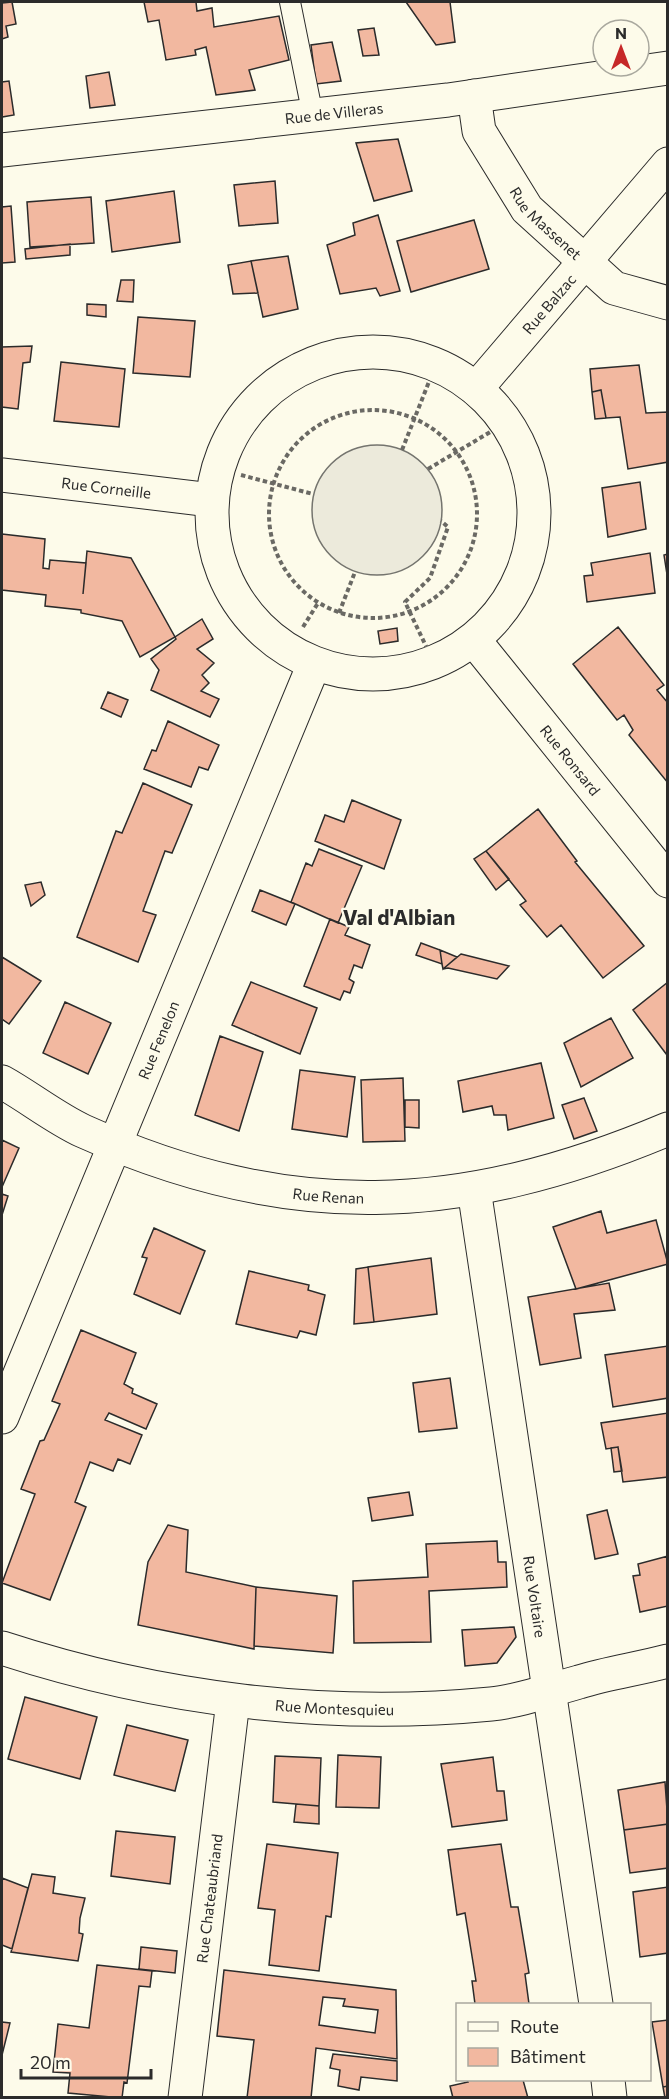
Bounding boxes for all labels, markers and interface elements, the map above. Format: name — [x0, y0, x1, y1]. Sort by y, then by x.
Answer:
north arrow — [591, 18, 651, 78]
text: N — [615, 23, 627, 42]
street label: Rue de Villeras — [284, 98, 384, 127]
street label: Rue Massenet — [506, 183, 585, 263]
street label: Rue Balzac — [518, 270, 579, 338]
street label: Rue Corneille — [60, 473, 152, 502]
street label: Rue Ronsard — [537, 721, 604, 799]
district label: Val d'Albian — [343, 904, 455, 929]
street label: Rue Fenelon — [134, 998, 182, 1082]
street label: Rue Renan — [292, 1184, 364, 1207]
street label: Rue Voltaire — [520, 1554, 550, 1639]
street label: Rue Montesquieu — [274, 1695, 394, 1718]
street label: Rue Chateaubriand — [192, 1833, 226, 1964]
legend — [456, 2003, 651, 2081]
text: Route — [510, 2015, 559, 2037]
scale bar — [21, 2042, 152, 2080]
text: Bâtiment — [510, 2045, 586, 2067]
text: 20 m — [30, 2051, 71, 2073]

